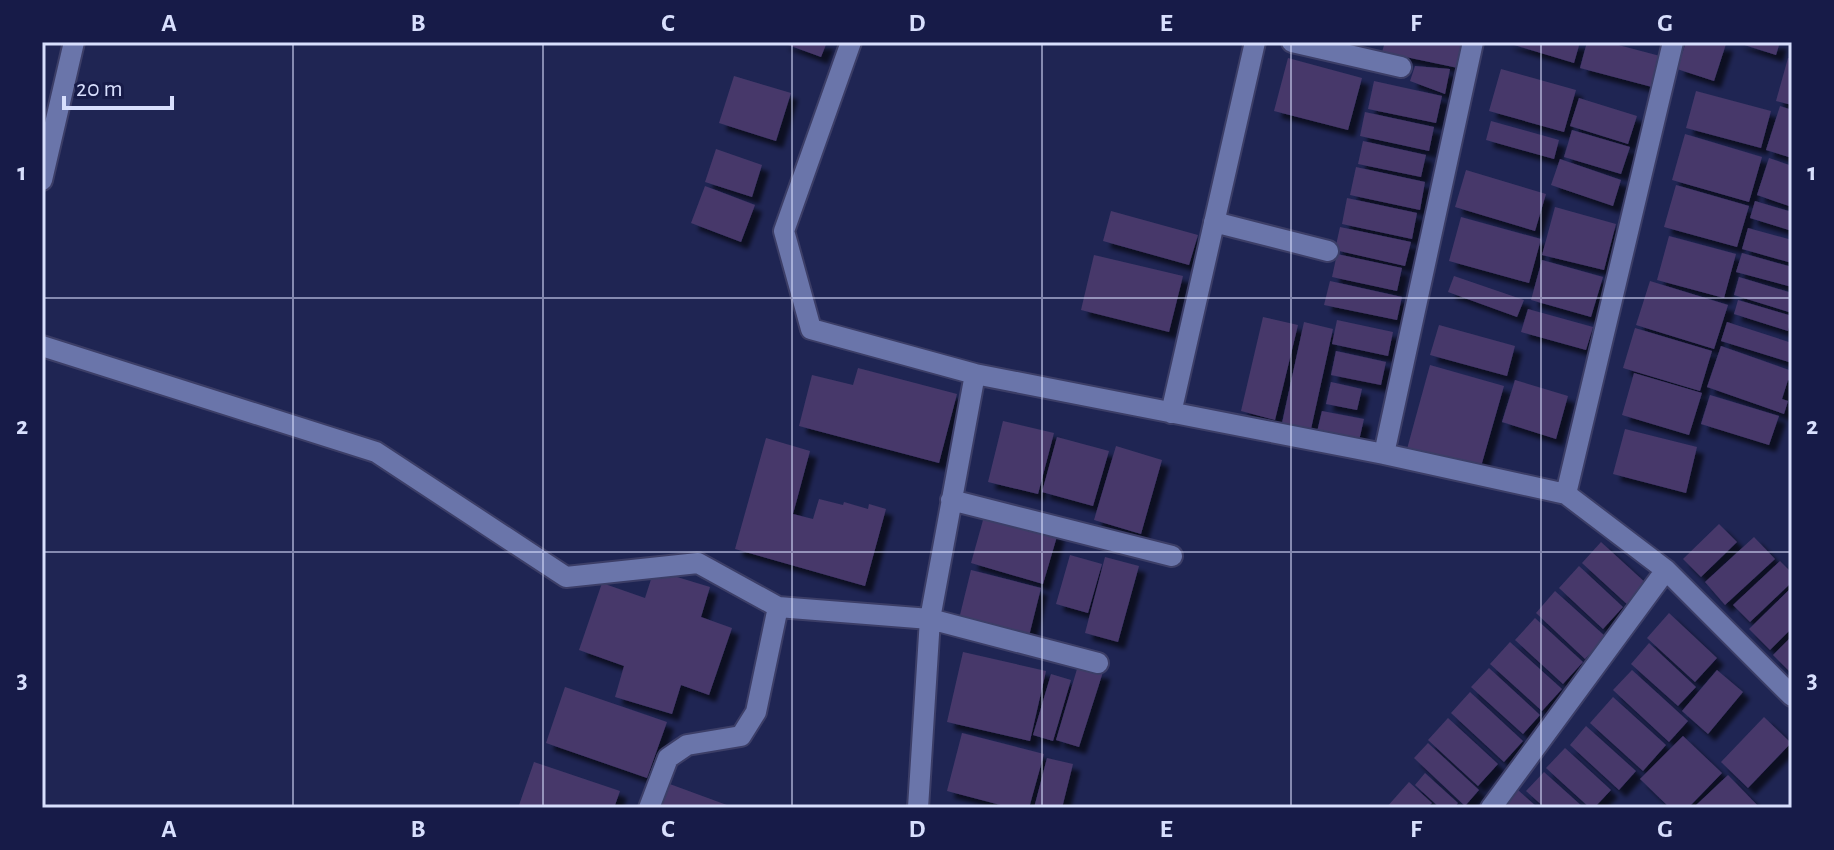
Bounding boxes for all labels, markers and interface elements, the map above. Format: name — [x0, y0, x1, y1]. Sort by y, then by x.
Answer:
text: A — [161, 10, 177, 36]
text: B — [410, 10, 426, 36]
text: C — [661, 10, 675, 36]
text: D — [908, 10, 926, 36]
text: E — [1159, 10, 1173, 36]
text: F — [1410, 10, 1423, 36]
text: G — [1657, 10, 1673, 36]
scale bar — [64, 60, 172, 110]
text: 20 m — [76, 77, 123, 101]
text: 1 — [17, 159, 27, 185]
text: 1 — [1807, 159, 1817, 185]
text: 2 — [16, 413, 28, 439]
text: 2 — [1806, 413, 1818, 439]
text: 3 — [16, 667, 28, 693]
text: 3 — [1806, 667, 1818, 693]
text: A — [161, 816, 177, 842]
text: B — [410, 816, 426, 842]
text: C — [661, 816, 675, 842]
text: D — [908, 816, 926, 842]
text: E — [1159, 816, 1173, 842]
text: F — [1410, 816, 1423, 842]
text: G — [1657, 816, 1673, 842]

